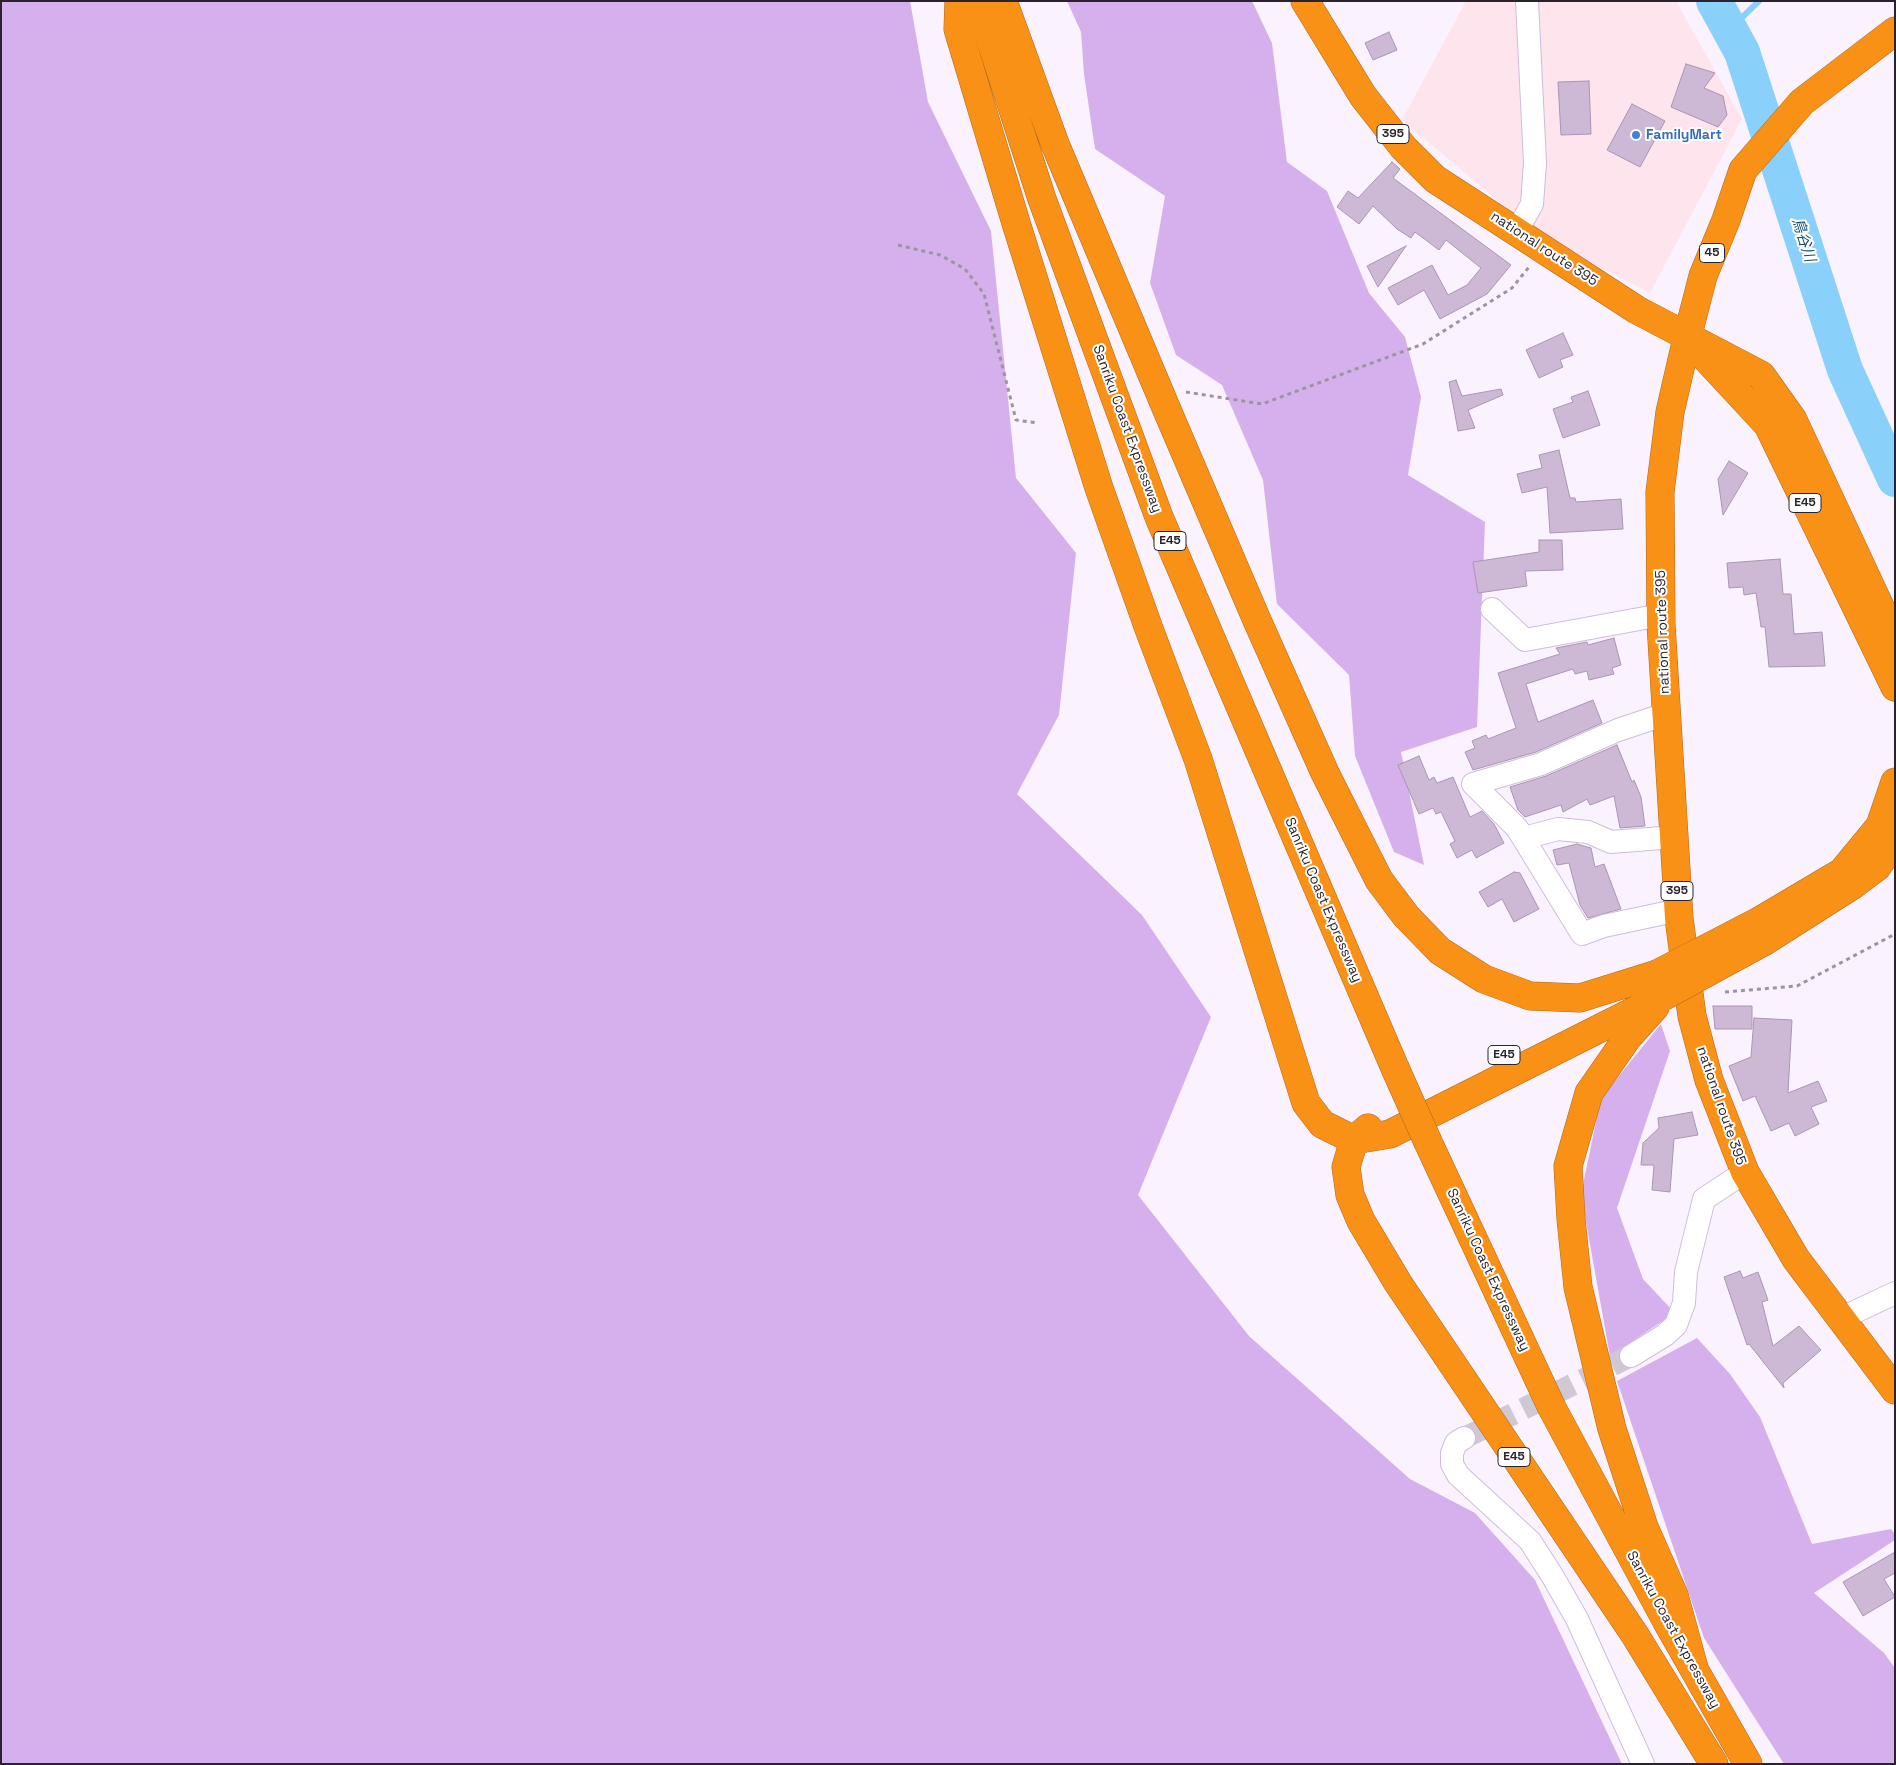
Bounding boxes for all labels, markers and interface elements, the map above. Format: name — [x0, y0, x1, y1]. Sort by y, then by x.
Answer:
road number: 395 — [1377, 125, 1409, 144]
place label: FamilyMart — [1646, 127, 1722, 143]
marker: FamilyMart — [1630, 129, 1642, 141]
street label: national route 395 — [1487, 208, 1601, 290]
water label: 鳥谷川 — [1787, 216, 1819, 264]
road number: 45 — [1700, 244, 1724, 262]
street label: Sanriku Coast Expressway — [1089, 343, 1165, 515]
road number: E45 — [1789, 493, 1821, 512]
road number: E45 — [1154, 532, 1186, 550]
street label: national route 395 — [1652, 570, 1674, 694]
street label: Sanriku Coast Expressway — [1281, 815, 1365, 985]
road number: 395 — [1661, 881, 1693, 900]
street label: national route 395 — [1693, 1045, 1749, 1167]
road number: E45 — [1488, 1046, 1520, 1064]
street label: Sanriku Coast Expressway — [1443, 1186, 1533, 1354]
road number: E45 — [1498, 1448, 1530, 1466]
street label: Sanriku Coast Expressway — [1623, 1548, 1723, 1712]

